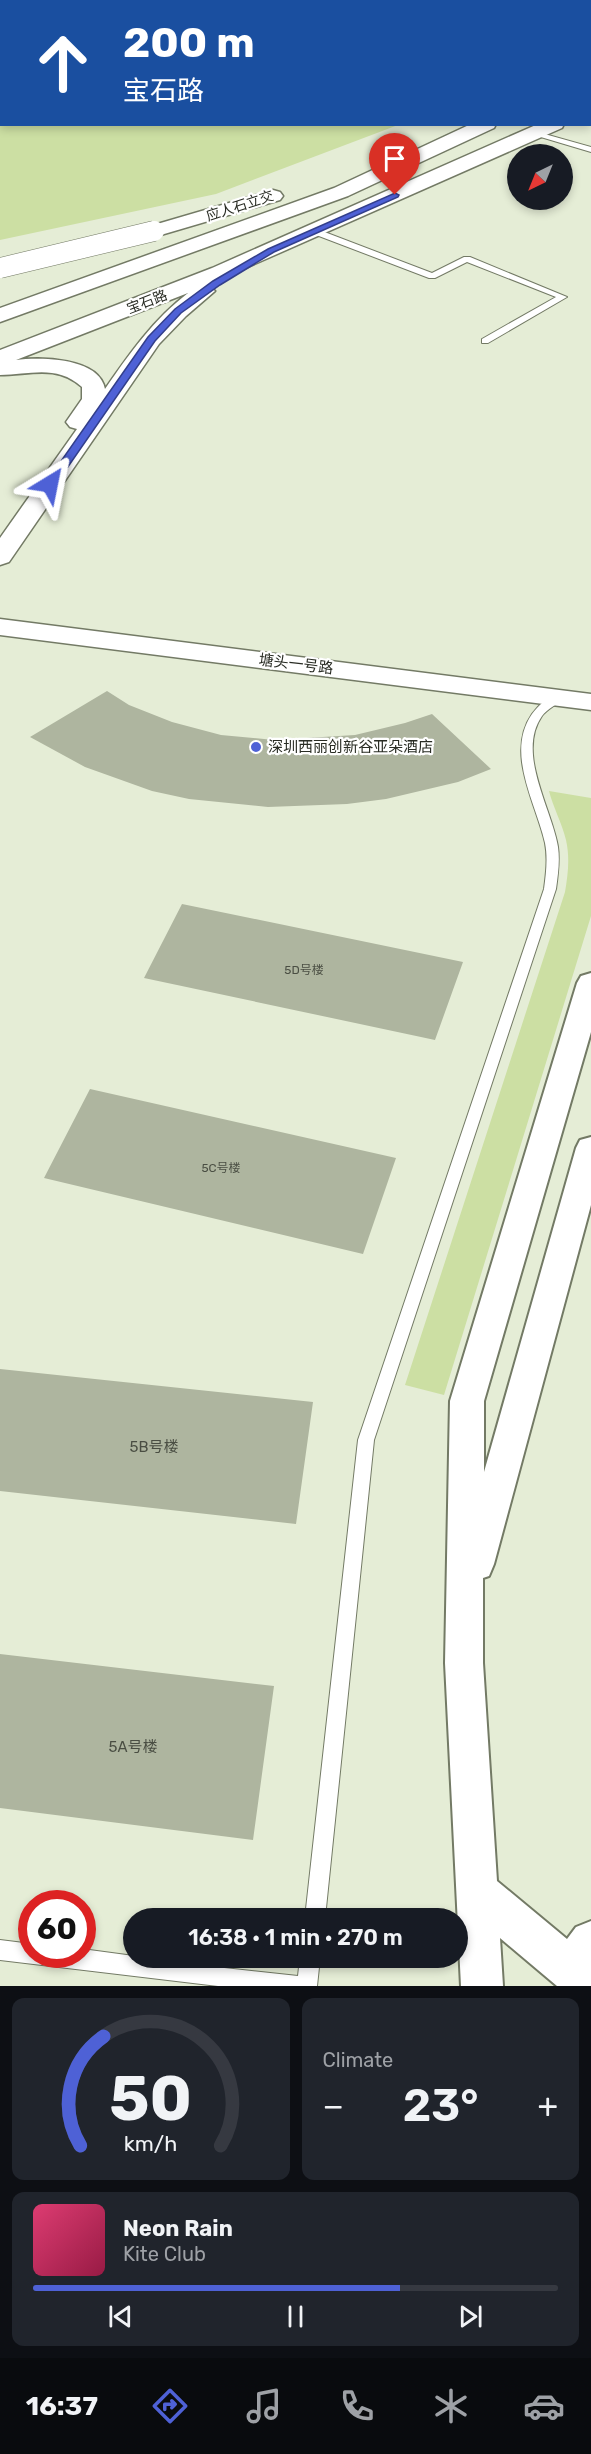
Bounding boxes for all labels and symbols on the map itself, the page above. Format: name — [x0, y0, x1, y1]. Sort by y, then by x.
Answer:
pin — [369, 133, 420, 195]
north arrow — [507, 144, 573, 210]
street label: 应人石立交 — [204, 187, 276, 225]
street label: 宝石路 — [124, 287, 170, 317]
position arrow — [18, 452, 82, 516]
street label: 塘头一号路 — [258, 650, 334, 678]
place label: 深圳西丽创新谷亚朵酒店 — [268, 738, 433, 756]
marker: 深圳西丽创新谷亚朵酒店 — [249, 740, 263, 754]
house number: 5D号楼 — [284, 963, 324, 977]
house number: 5C号楼 — [201, 1161, 241, 1175]
house number: 5B号楼 — [130, 1438, 178, 1456]
house number: 5A号楼 — [109, 1738, 157, 1756]
speed limit sign: 60 — [18, 1890, 96, 1968]

